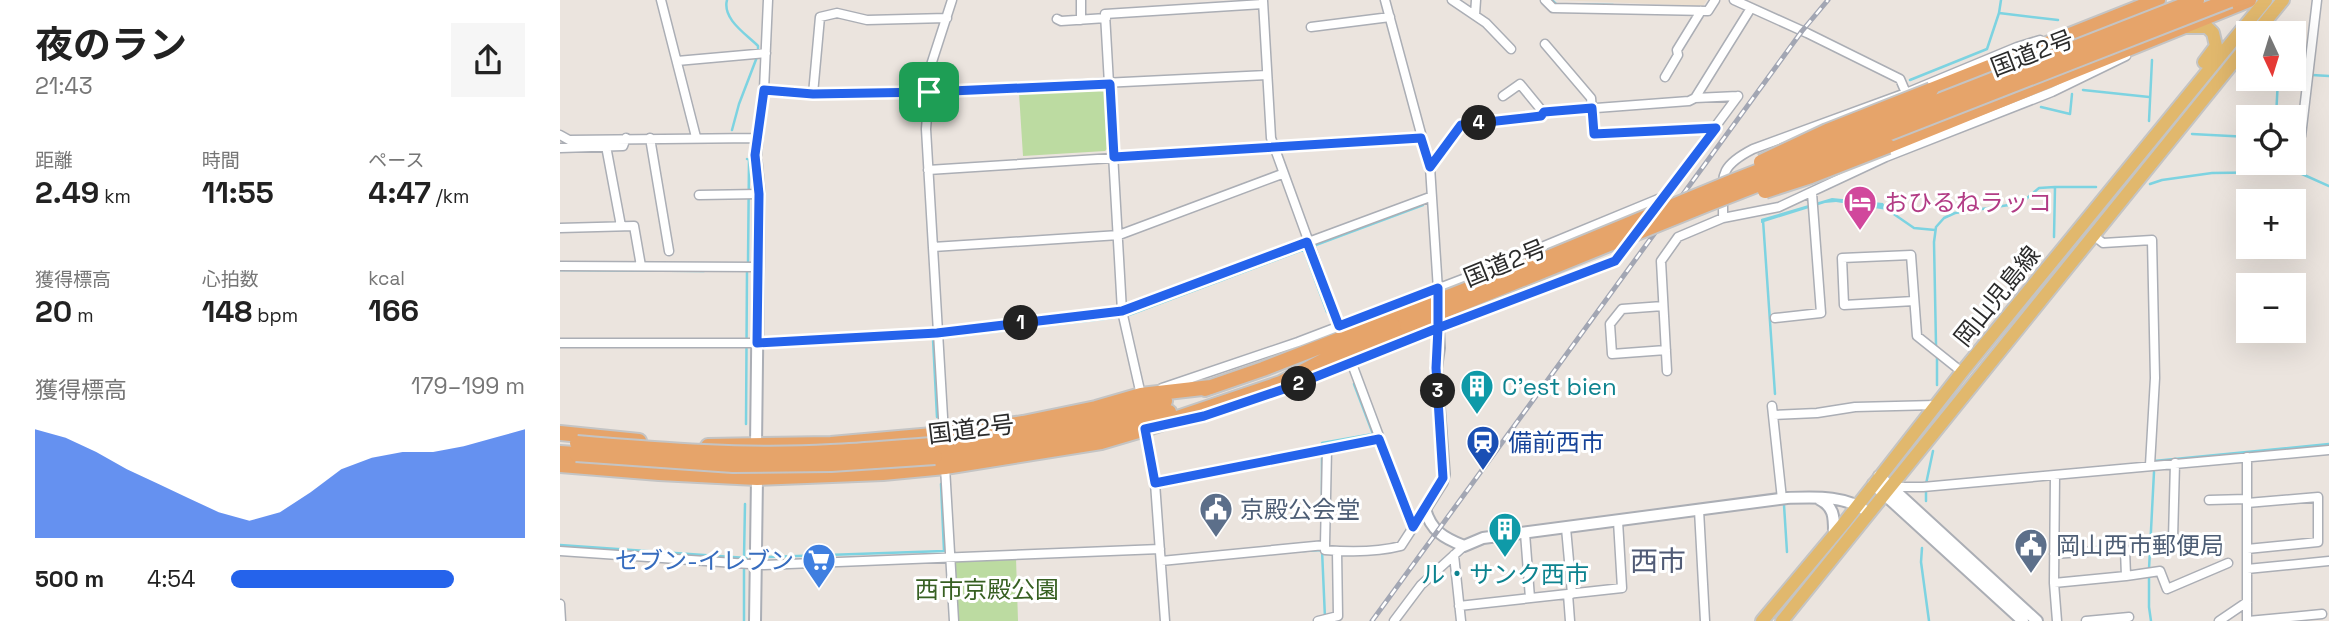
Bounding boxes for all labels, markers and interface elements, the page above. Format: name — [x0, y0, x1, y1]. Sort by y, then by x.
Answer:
text: 夜のラン — [35, 21, 187, 69]
north arrow — [2236, 21, 2306, 91]
map controls — [2236, 21, 2306, 343]
button: share — [451, 23, 525, 97]
street label: 国道2号 — [1986, 23, 2078, 83]
pin — [899, 62, 959, 122]
text: 21:43 — [35, 71, 93, 101]
icon: arrive — [910, 73, 948, 111]
button: locate — [2236, 105, 2306, 175]
pin: 4 — [1462, 106, 1496, 140]
text: 4 — [1472, 110, 1485, 135]
text: 距離 — [35, 148, 73, 173]
text: 時間 — [202, 148, 240, 173]
text: ペース — [368, 148, 424, 173]
text: 2.49 — [35, 173, 99, 212]
text: 11:55 — [202, 173, 274, 212]
text: 4:47 — [368, 173, 431, 212]
hotel icon: おひるねラッコ — [1841, 183, 1879, 232]
text: km — [99, 184, 131, 209]
text: /km — [431, 184, 469, 209]
place label: おひるねラッコ — [1884, 187, 2052, 218]
button: + — [2236, 189, 2306, 259]
street label: 国道2号 — [1459, 232, 1551, 294]
street label: 岡山児島線 — [1947, 240, 2047, 352]
text: kcal — [368, 266, 405, 291]
text: 獲得標高 — [35, 267, 111, 292]
text: 心拍数 — [202, 267, 259, 292]
button: − — [2236, 273, 2306, 343]
text: 166 — [368, 291, 419, 330]
text: 20 — [35, 292, 72, 331]
text: 148 — [202, 292, 252, 331]
text: m — [72, 303, 94, 328]
text: bpm — [252, 303, 298, 328]
pin: 1 — [1004, 306, 1038, 340]
text: 1 — [1016, 310, 1025, 335]
pin: 2 — [1282, 366, 1316, 402]
building icon: C'est bien — [1458, 367, 1496, 416]
text: 179–199 m — [411, 371, 525, 401]
text: 2 — [1293, 371, 1304, 396]
place label: C'est bien — [1502, 371, 1617, 402]
pin: 3 — [1420, 374, 1456, 408]
text: 獲得標高 — [35, 375, 127, 405]
text: 3 — [1432, 378, 1443, 403]
street label: 国道2号 — [926, 408, 1016, 450]
station icon: 備前西市 — [1464, 423, 1502, 472]
place label: 備前西市 — [1508, 427, 1604, 458]
public building icon: 京殿公会堂 — [1197, 490, 1235, 539]
place label: 京殿公会堂 — [1240, 494, 1360, 525]
building icon: ル・サンク西市 — [1486, 510, 1524, 559]
public building icon: 岡山西市郵便局 — [2012, 526, 2050, 575]
place label: 岡山西市郵便局 — [2056, 530, 2224, 561]
supermarket icon: セブン-イレブン — [800, 541, 838, 590]
district label: 西市 — [1630, 543, 1686, 579]
place label: セブン-イレブン — [615, 545, 794, 576]
place label: ル・サンク西市 — [1421, 559, 1589, 590]
text: 500 m — [35, 564, 104, 594]
text: 4:54 — [147, 564, 195, 594]
park label: 西市京殿公園 — [915, 574, 1059, 605]

